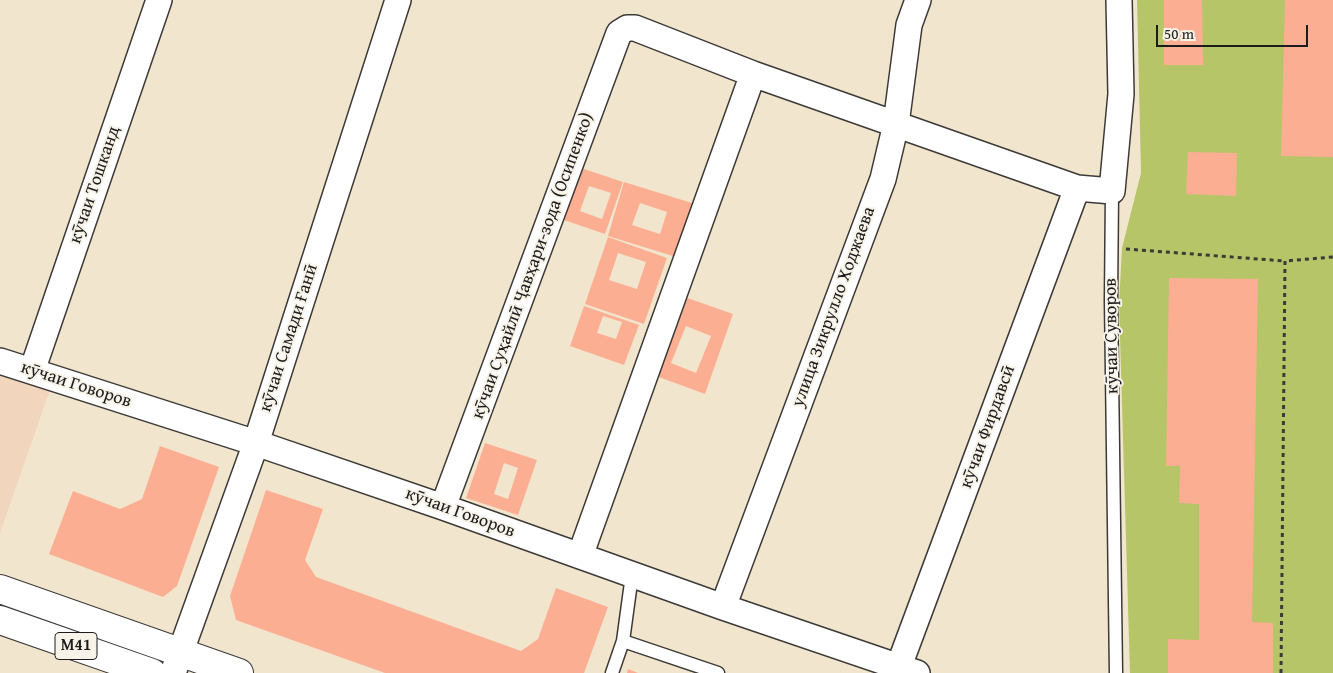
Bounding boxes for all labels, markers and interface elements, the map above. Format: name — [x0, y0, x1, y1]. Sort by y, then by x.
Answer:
scale bar — [1158, 15, 1310, 47]
text: 50 m — [1164, 23, 1194, 44]
street label: кӯчаи Суҳайлӣ Ҷавҳари-зода (Осипенко) — [467, 110, 599, 422]
street label: кӯчаи Тошканд — [65, 124, 125, 246]
street label: улица Зикрулло Ходжаева — [788, 204, 880, 410]
street label: кӯчаи Самади Ғанӣ — [255, 261, 323, 415]
street label: кӯчаи Суворов — [1100, 278, 1124, 394]
street label: кӯчаи Говоров — [18, 357, 134, 413]
street label: кӯчаи Фирдавсӣ — [956, 363, 1020, 491]
street label: кӯчаи Говоров — [402, 483, 518, 543]
road number: M41 — [55, 632, 97, 659]

